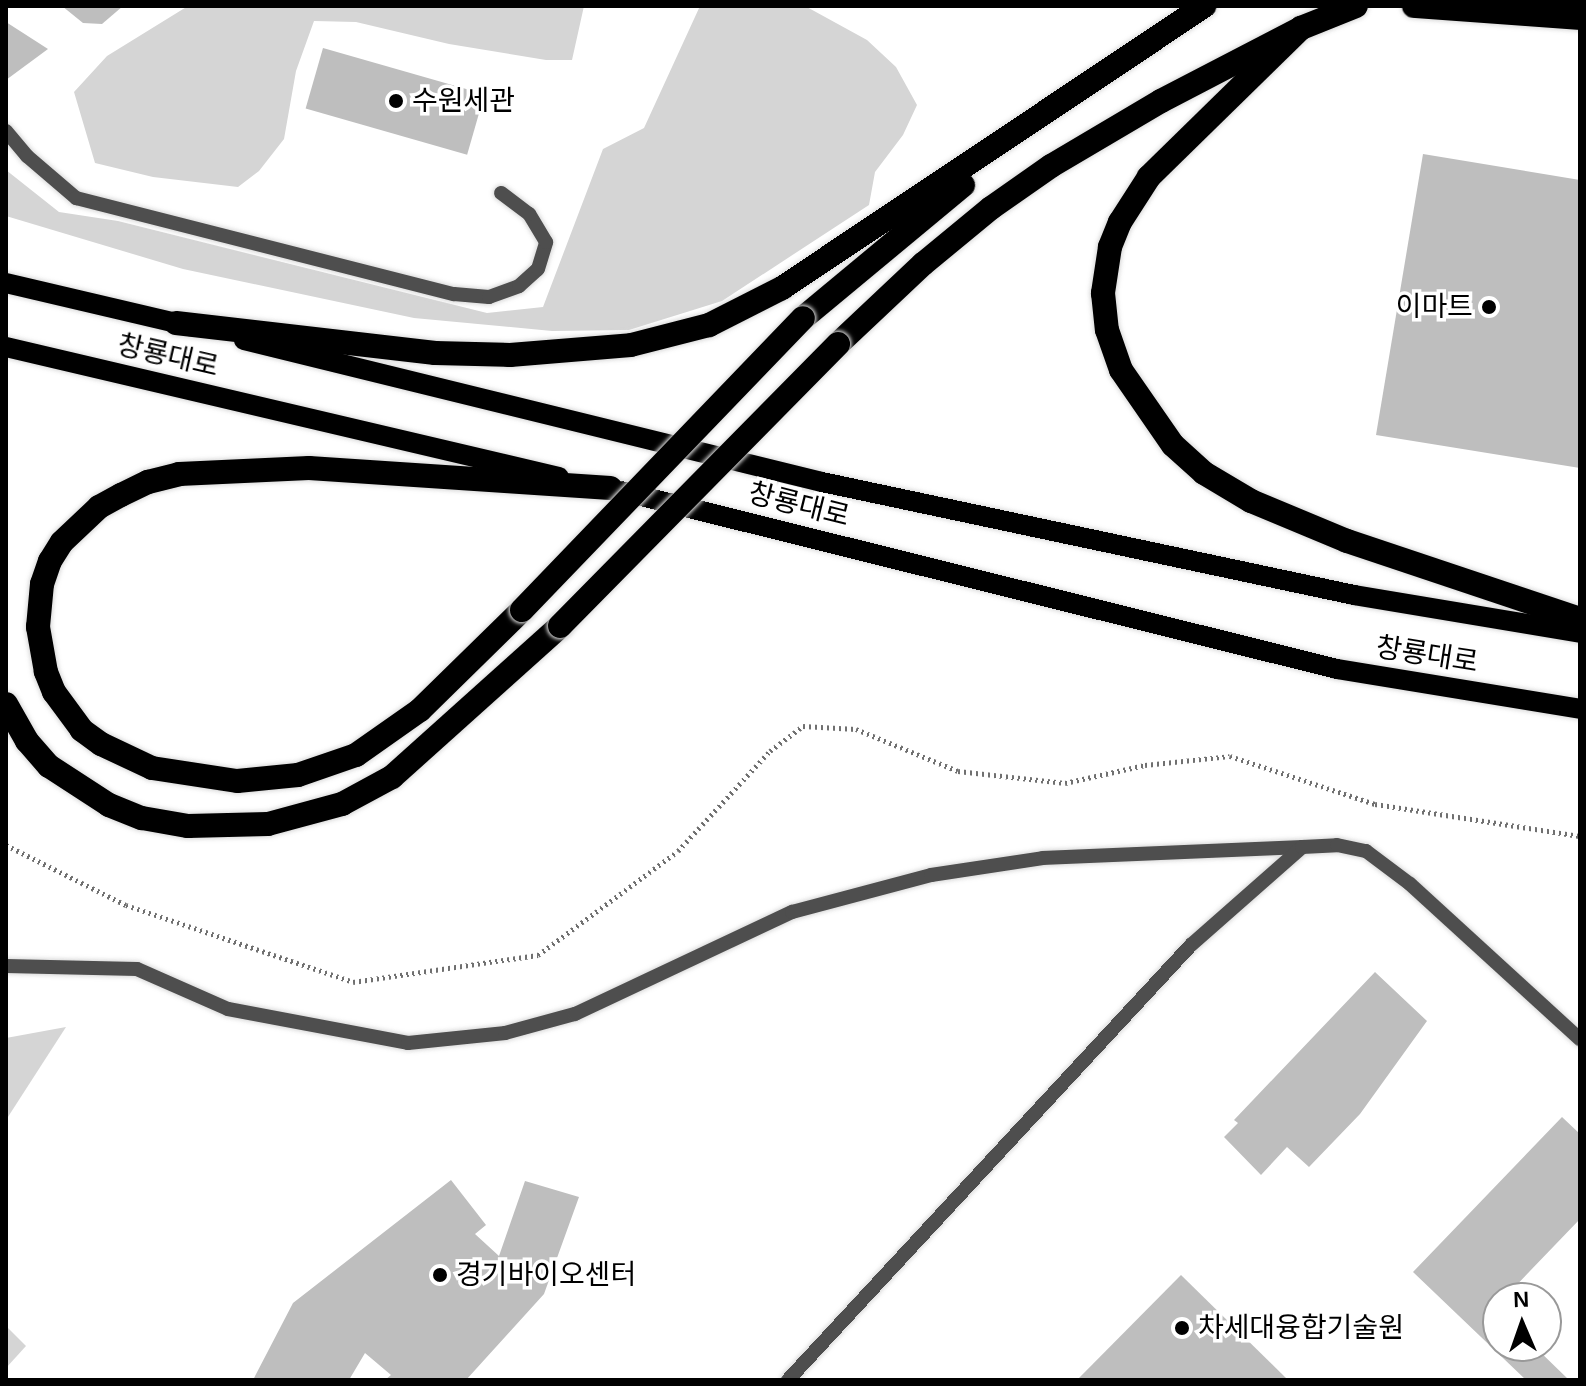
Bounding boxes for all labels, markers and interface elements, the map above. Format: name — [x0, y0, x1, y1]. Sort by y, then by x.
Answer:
place label: 수원세관 — [412, 84, 515, 118]
marker: 수원세관 — [387, 92, 405, 110]
place label: 이마트 — [1396, 290, 1473, 324]
marker: 이마트 — [1480, 298, 1498, 316]
street label: 창룡대로 — [114, 328, 222, 384]
street label: 창룡대로 — [745, 476, 853, 534]
street label: 창룡대로 — [1373, 630, 1481, 680]
place label: 경기바이오센터 — [456, 1258, 636, 1292]
marker: 경기바이오센터 — [431, 1266, 449, 1284]
north arrow — [1482, 1282, 1562, 1362]
text: N — [1513, 1287, 1530, 1312]
place label: 차세대융합기술원 — [1198, 1311, 1404, 1345]
marker: 차세대융합기술원 — [1173, 1319, 1191, 1337]

